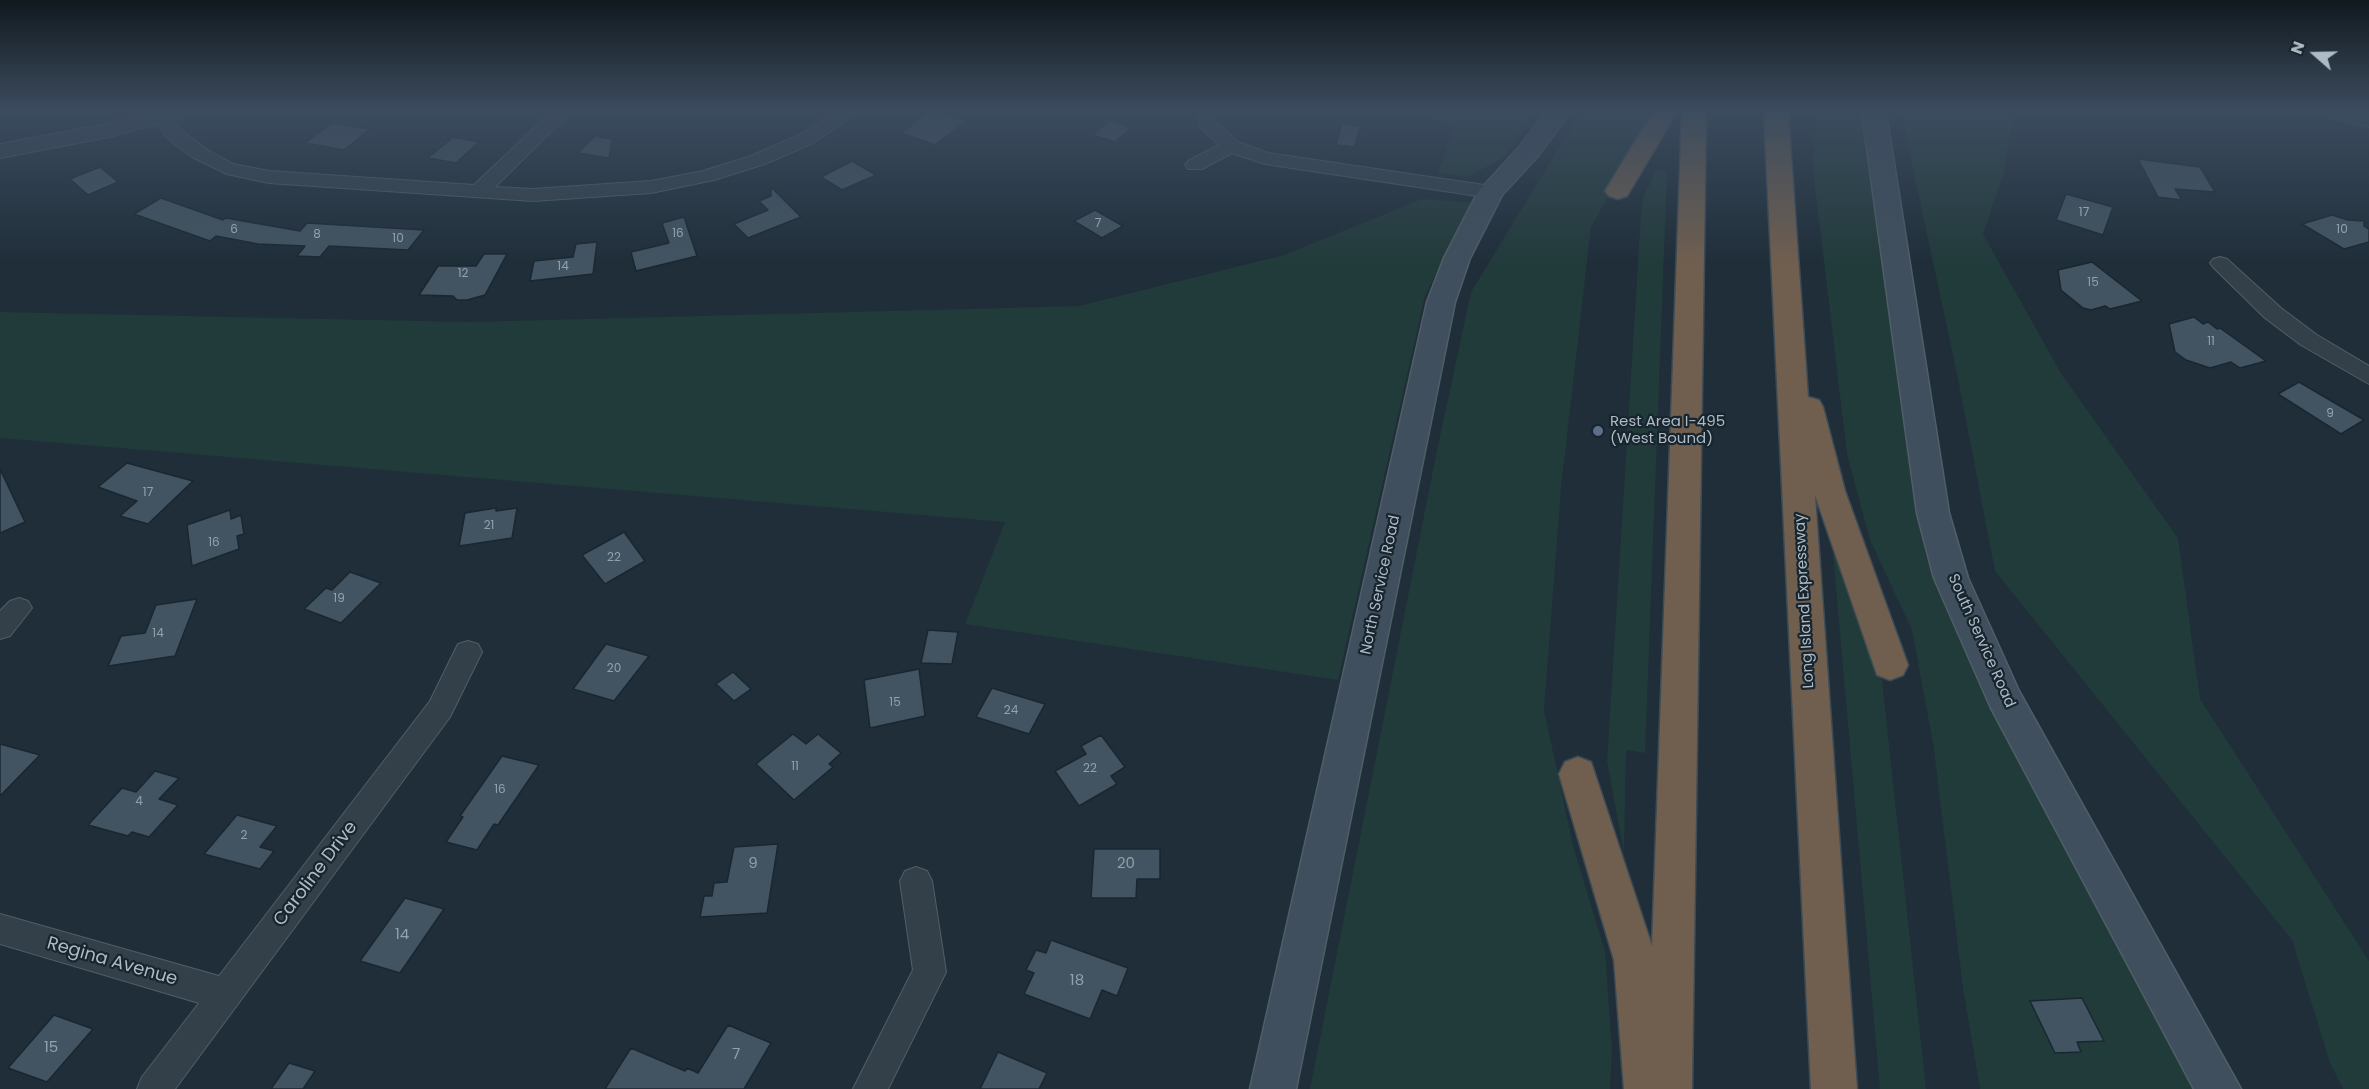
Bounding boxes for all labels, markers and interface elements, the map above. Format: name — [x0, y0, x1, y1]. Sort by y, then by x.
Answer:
north arrow — [2285, 24, 2345, 84]
text: N — [2285, 38, 2310, 57]
house number: 17 — [2079, 206, 2089, 220]
house number: 7 — [1095, 217, 1101, 231]
house number: 6 — [230, 223, 238, 237]
house number: 10 — [2336, 223, 2348, 237]
house number: 16 — [672, 227, 684, 241]
house number: 8 — [313, 228, 321, 242]
house number: 10 — [392, 232, 404, 246]
house number: 14 — [557, 260, 569, 274]
house number: 12 — [458, 267, 468, 281]
house number: 15 — [2087, 276, 2099, 290]
house number: 11 — [2207, 335, 2215, 349]
house number: 9 — [2326, 407, 2334, 421]
place label: Rest Area I-495 (West Bound) — [1610, 413, 1725, 448]
marker: Rest Area I-495 (West Bound) — [1591, 424, 1605, 438]
house number: 17 — [143, 486, 153, 500]
street label: Long Island Expressway — [1791, 513, 1819, 689]
street label: North Service Road — [1357, 514, 1405, 656]
house number: 21 — [484, 519, 494, 533]
house number: 16 — [208, 536, 220, 550]
house number: 22 — [607, 551, 621, 565]
street label: South Service Road — [1943, 571, 2019, 711]
house number: 19 — [333, 592, 345, 606]
house number: 14 — [152, 627, 164, 641]
house number: 20 — [607, 662, 621, 676]
house number: 15 — [889, 696, 901, 710]
house number: 24 — [1004, 704, 1018, 718]
house number: 11 — [791, 760, 799, 774]
house number: 22 — [1083, 762, 1097, 776]
house number: 16 — [494, 783, 506, 797]
house number: 4 — [135, 795, 143, 809]
street label: Caroline Drive — [270, 817, 362, 931]
house number: 2 — [241, 829, 247, 843]
house number: 9 — [748, 855, 758, 873]
house number: 20 — [1117, 855, 1135, 873]
house number: 14 — [395, 926, 409, 944]
street label: Regina Avenue — [44, 933, 180, 991]
house number: 18 — [1070, 972, 1084, 990]
house number: 15 — [44, 1039, 58, 1057]
house number: 7 — [732, 1046, 740, 1064]

